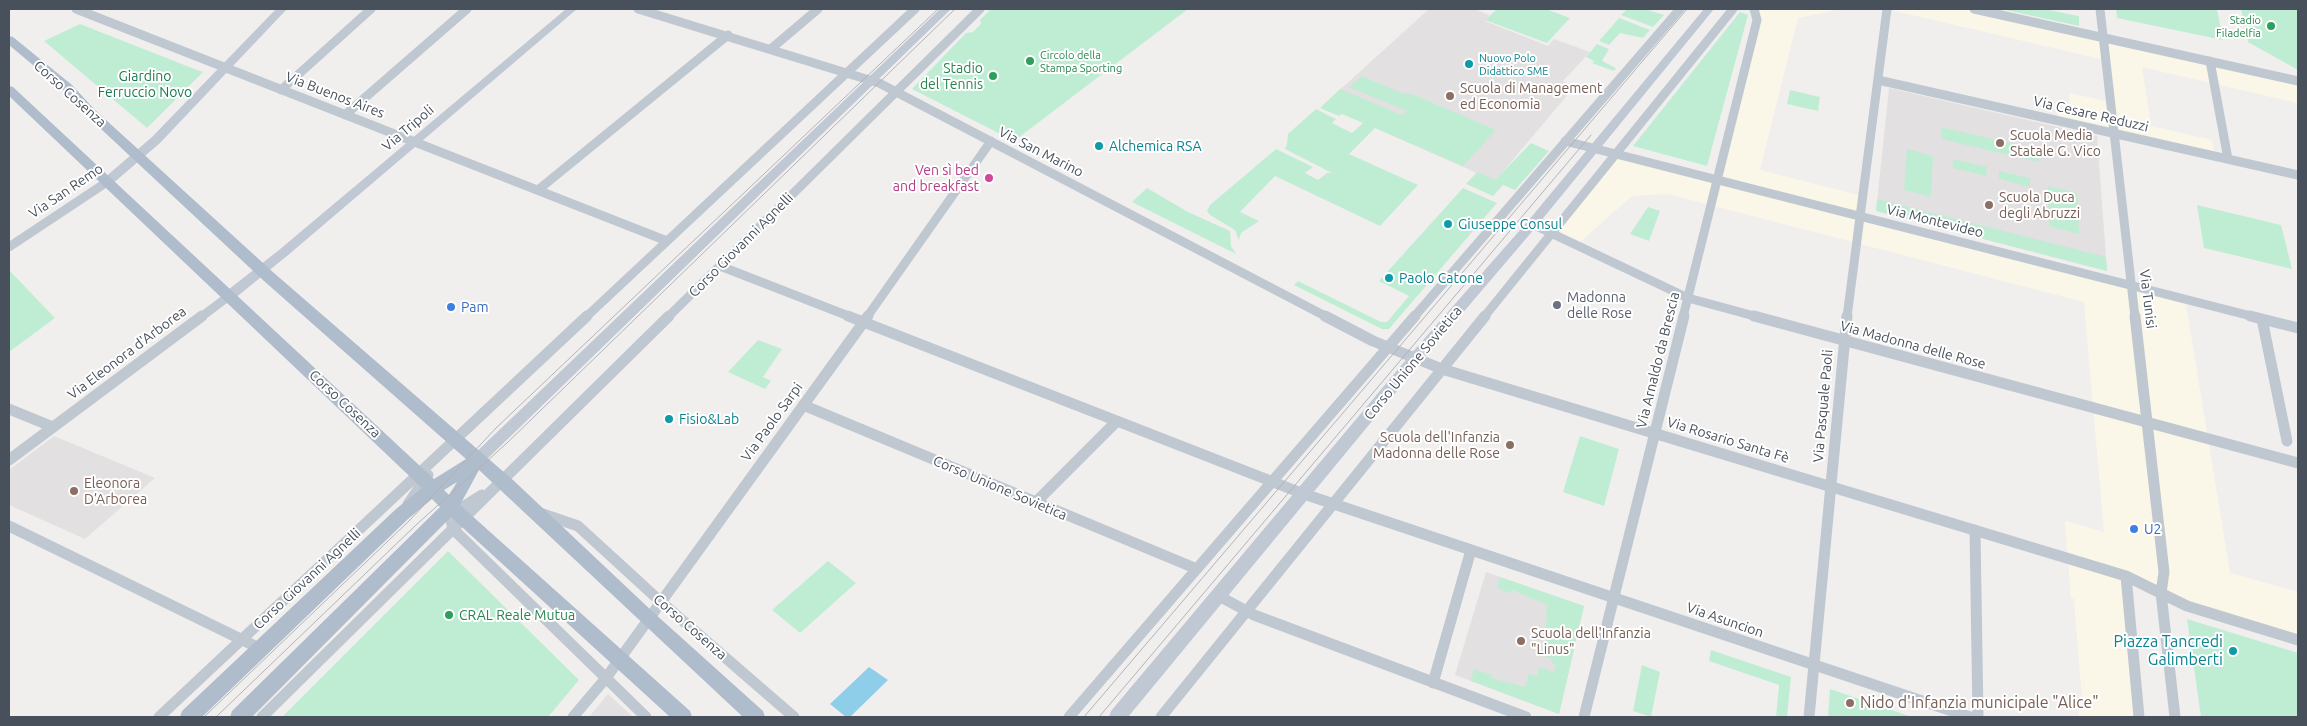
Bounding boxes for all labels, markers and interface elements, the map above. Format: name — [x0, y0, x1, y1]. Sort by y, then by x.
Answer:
place label: Stadio Filadelfia — [2216, 13, 2261, 39]
marker: Stadio Filadelfia — [2265, 20, 2277, 32]
place label: Circolo della Stampa Sporting — [1040, 48, 1122, 74]
place label: Nuovo Polo Didattico SME — [1479, 51, 1548, 77]
marker: Circolo della Stampa Sporting — [1024, 55, 1036, 67]
street label: Corso Cosenza — [30, 57, 110, 131]
marker: Nuovo Polo Didattico SME — [1463, 58, 1475, 70]
place label: Stadio del Tennis — [920, 60, 983, 92]
park label: Giardino Ferruccio Novo — [98, 68, 192, 100]
street label: Via Buenos Aires — [283, 68, 387, 122]
marker: Stadio del Tennis — [987, 70, 999, 82]
place label: Scuola di Management ed Economia — [1460, 80, 1603, 112]
marker: Scuola di Management ed Economia — [1444, 90, 1456, 102]
street label: Via Cesare Reduzzi — [2032, 93, 2150, 135]
street label: Via Tripoli — [379, 101, 437, 155]
street label: Via San Marino — [996, 123, 1086, 181]
place label: Scuola Media Statale G. Vico — [2010, 127, 2101, 160]
marker: Scuola Media Statale G. Vico — [1994, 137, 2006, 149]
place label: Alchemica RSA — [1109, 138, 1202, 154]
marker: Alchemica RSA — [1093, 140, 1105, 152]
street label: Via San Remo — [26, 160, 106, 222]
place label: Ven sì bed and breakfast — [893, 162, 979, 194]
marker: Ven sì bed and breakfast — [983, 172, 995, 184]
street label: Corso Giovanni Agnelli — [685, 189, 797, 301]
place label: Scuola Duca degli Abruzzi — [1999, 189, 2080, 222]
marker: Scuola Duca degli Abruzzi — [1983, 199, 1995, 211]
street label: Via Montevideo — [1885, 201, 1985, 241]
place label: Giuseppe Consul — [1458, 216, 1562, 232]
marker: Giuseppe Consul — [1442, 218, 1454, 230]
street label: Via Tunisi — [2136, 268, 2160, 330]
place label: Paolo Catone — [1399, 270, 1483, 286]
marker: Paolo Catone — [1383, 272, 1395, 284]
place label: Madonna delle Rose — [1567, 289, 1632, 322]
street label: Via Arnaldo da Brescia — [1633, 290, 1683, 430]
place label: Pam — [461, 299, 489, 315]
marker: Madonna delle Rose — [1551, 299, 1563, 311]
marker: Pam — [445, 301, 457, 313]
street label: Via Eleonora d'Arborea — [64, 303, 190, 403]
street label: Corso Unione Sovietica — [1360, 303, 1466, 423]
street label: Via Madonna delle Rose — [1838, 317, 1988, 373]
street label: Via Pasquale Paoli — [1810, 349, 1836, 463]
street label: Corso Cosenza — [306, 367, 384, 441]
street label: Via Paolo Sarpi — [738, 379, 806, 465]
place label: Fisio&Lab — [679, 411, 739, 427]
marker: Fisio&Lab — [663, 413, 675, 425]
street label: Via Rosario Santa Fè — [1665, 413, 1791, 467]
place label: Scuola dell'Infanzia Madonna delle Rose — [1373, 429, 1500, 462]
marker: Scuola dell'Infanzia Madonna delle Rose — [1504, 439, 1516, 451]
street label: Corso Unione Sovietica — [931, 452, 1069, 524]
place label: Eleonora D’Arborea — [84, 475, 147, 508]
marker: Eleonora D’Arborea — [68, 485, 80, 497]
place label: U2 — [2144, 521, 2161, 537]
marker: U2 — [2128, 523, 2140, 535]
street label: Corso Giovanni Agnelli — [250, 525, 364, 633]
street label: Corso Cosenza — [650, 591, 730, 663]
street label: Via Asuncion — [1684, 599, 1766, 641]
place label: CRAL Reale Mutua — [459, 607, 575, 623]
marker: CRAL Reale Mutua — [443, 609, 455, 621]
place label: Scuola dell'Infanzia "Linus" — [1531, 625, 1651, 658]
place label: Piazza Tancredi Galimberti — [2114, 632, 2223, 670]
marker: Scuola dell'Infanzia "Linus" — [1515, 635, 1527, 647]
marker: Piazza Tancredi Galimberti — [2227, 645, 2239, 657]
place label: Nido d'Infanzia municipale "Alice" — [1860, 693, 2099, 713]
marker: Nido d'Infanzia municipale "Alice" — [1844, 697, 1856, 709]

